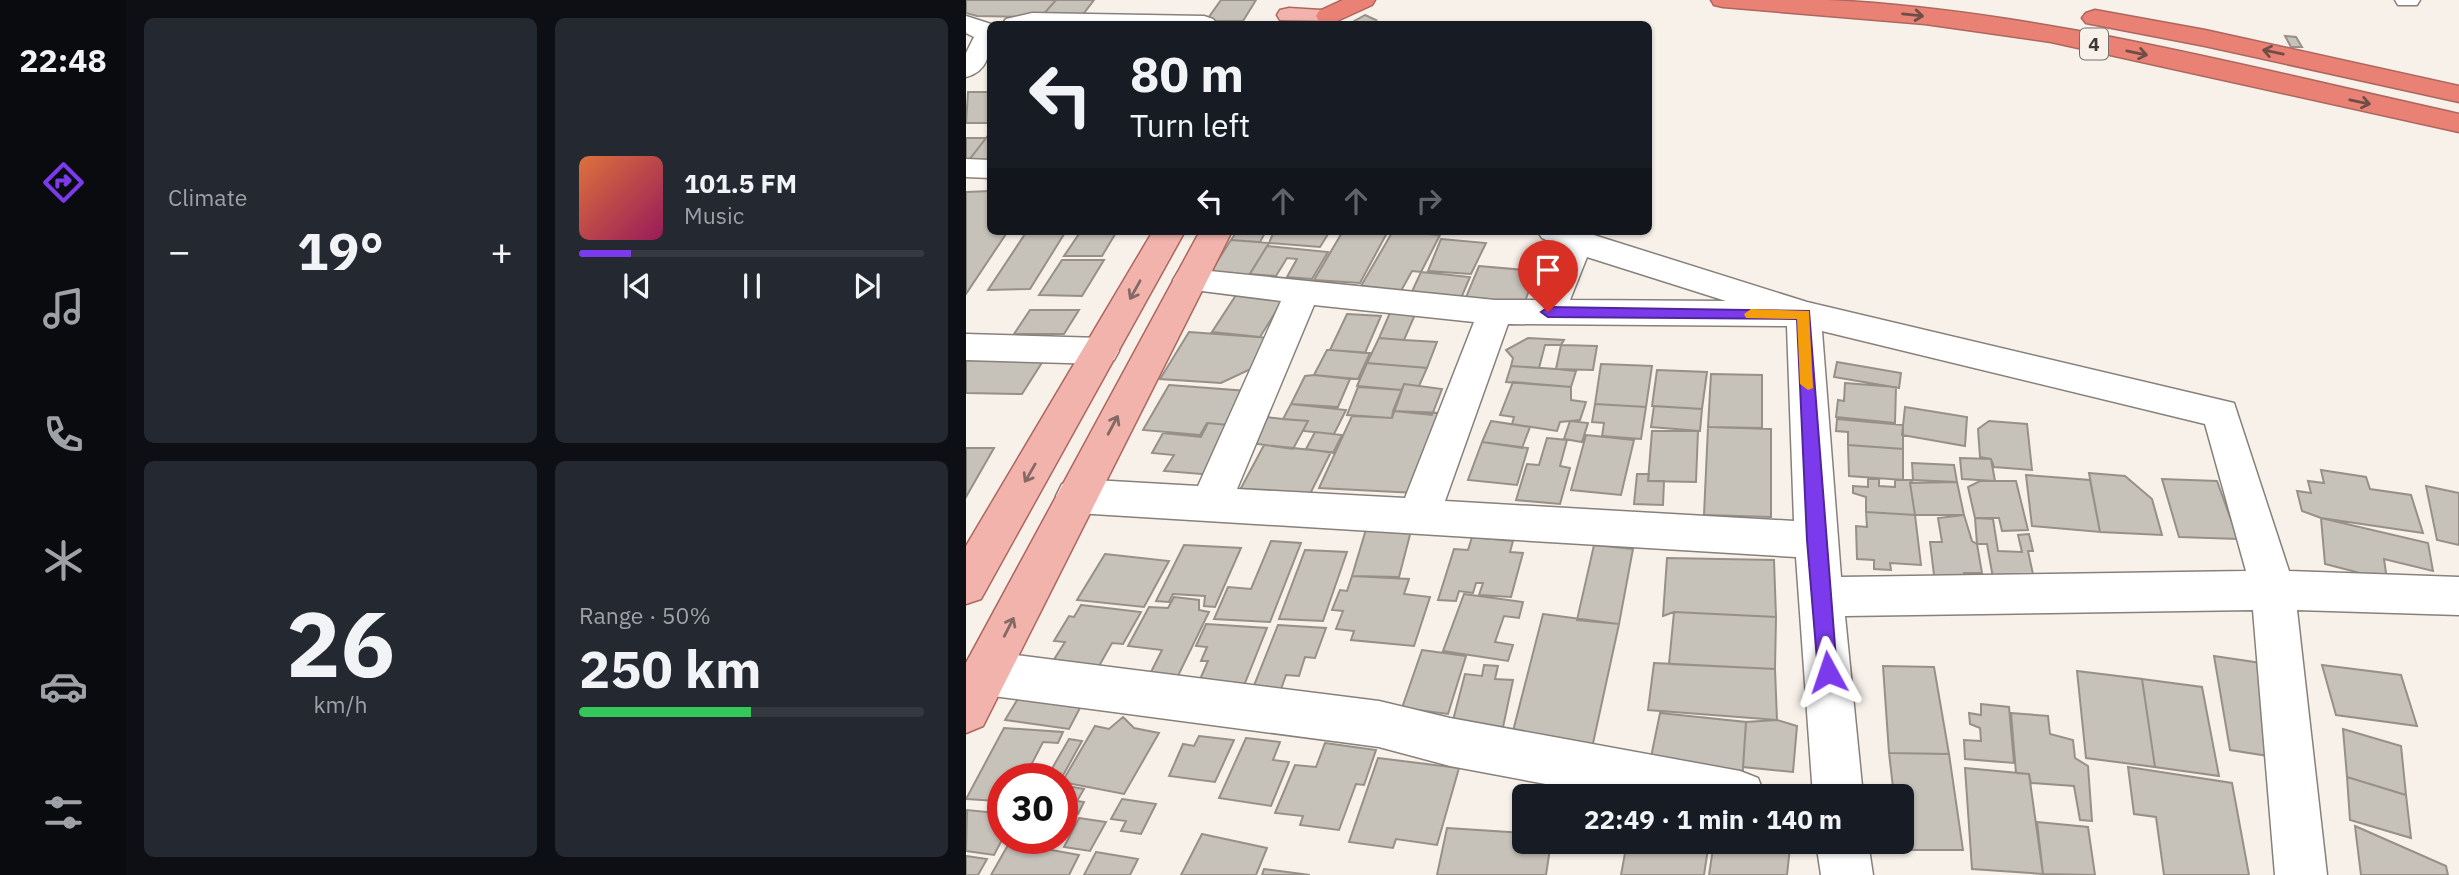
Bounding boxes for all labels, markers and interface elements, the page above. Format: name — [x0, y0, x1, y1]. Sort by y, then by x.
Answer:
one-way arrow — [1901, 9, 1924, 22]
road number: 4 — [2080, 28, 2108, 60]
text: 22:48 — [19, 39, 107, 81]
text: 80 m — [1130, 42, 1244, 105]
one-way arrow — [2262, 45, 2285, 59]
one-way arrow — [2125, 47, 2148, 60]
icon: left — [1015, 49, 1106, 140]
one-way arrow — [2348, 95, 2371, 109]
text: Turn left — [1130, 104, 1250, 146]
icon: directions — [39, 158, 88, 207]
text: 101.5 FM — [684, 166, 797, 200]
text: Climate — [168, 182, 247, 212]
icon: left — [1191, 182, 1229, 220]
icon: ahead — [1264, 182, 1302, 220]
icon: ahead — [1337, 182, 1375, 220]
icon: right — [1410, 182, 1448, 220]
text: Music — [684, 200, 744, 230]
text: 19° — [297, 217, 384, 284]
text: − — [168, 226, 191, 275]
text: + — [490, 226, 513, 275]
pin — [1518, 240, 1578, 312]
icon: arrive — [1529, 251, 1567, 289]
icon: previous — [618, 267, 656, 305]
icon: pause — [733, 267, 771, 305]
icon: next — [848, 267, 886, 305]
one-way arrow — [1128, 280, 1142, 300]
icon: music — [39, 284, 88, 333]
icon: phone — [39, 410, 88, 459]
one-way arrow — [1107, 415, 1120, 436]
one-way arrow — [1023, 463, 1037, 483]
icon: climate — [39, 536, 88, 585]
text: 26 — [286, 584, 395, 702]
text: Range · 50% — [579, 600, 711, 630]
one-way arrow — [1002, 617, 1016, 638]
text: 250 km — [579, 635, 761, 702]
position arrow — [1791, 635, 1865, 709]
icon: car — [39, 662, 88, 711]
text: km/h — [313, 689, 368, 719]
speed limit sign: 30 — [987, 763, 1078, 854]
icon: filters — [39, 788, 88, 837]
text: 22:49 · 1 min · 140 m — [1584, 802, 1842, 836]

